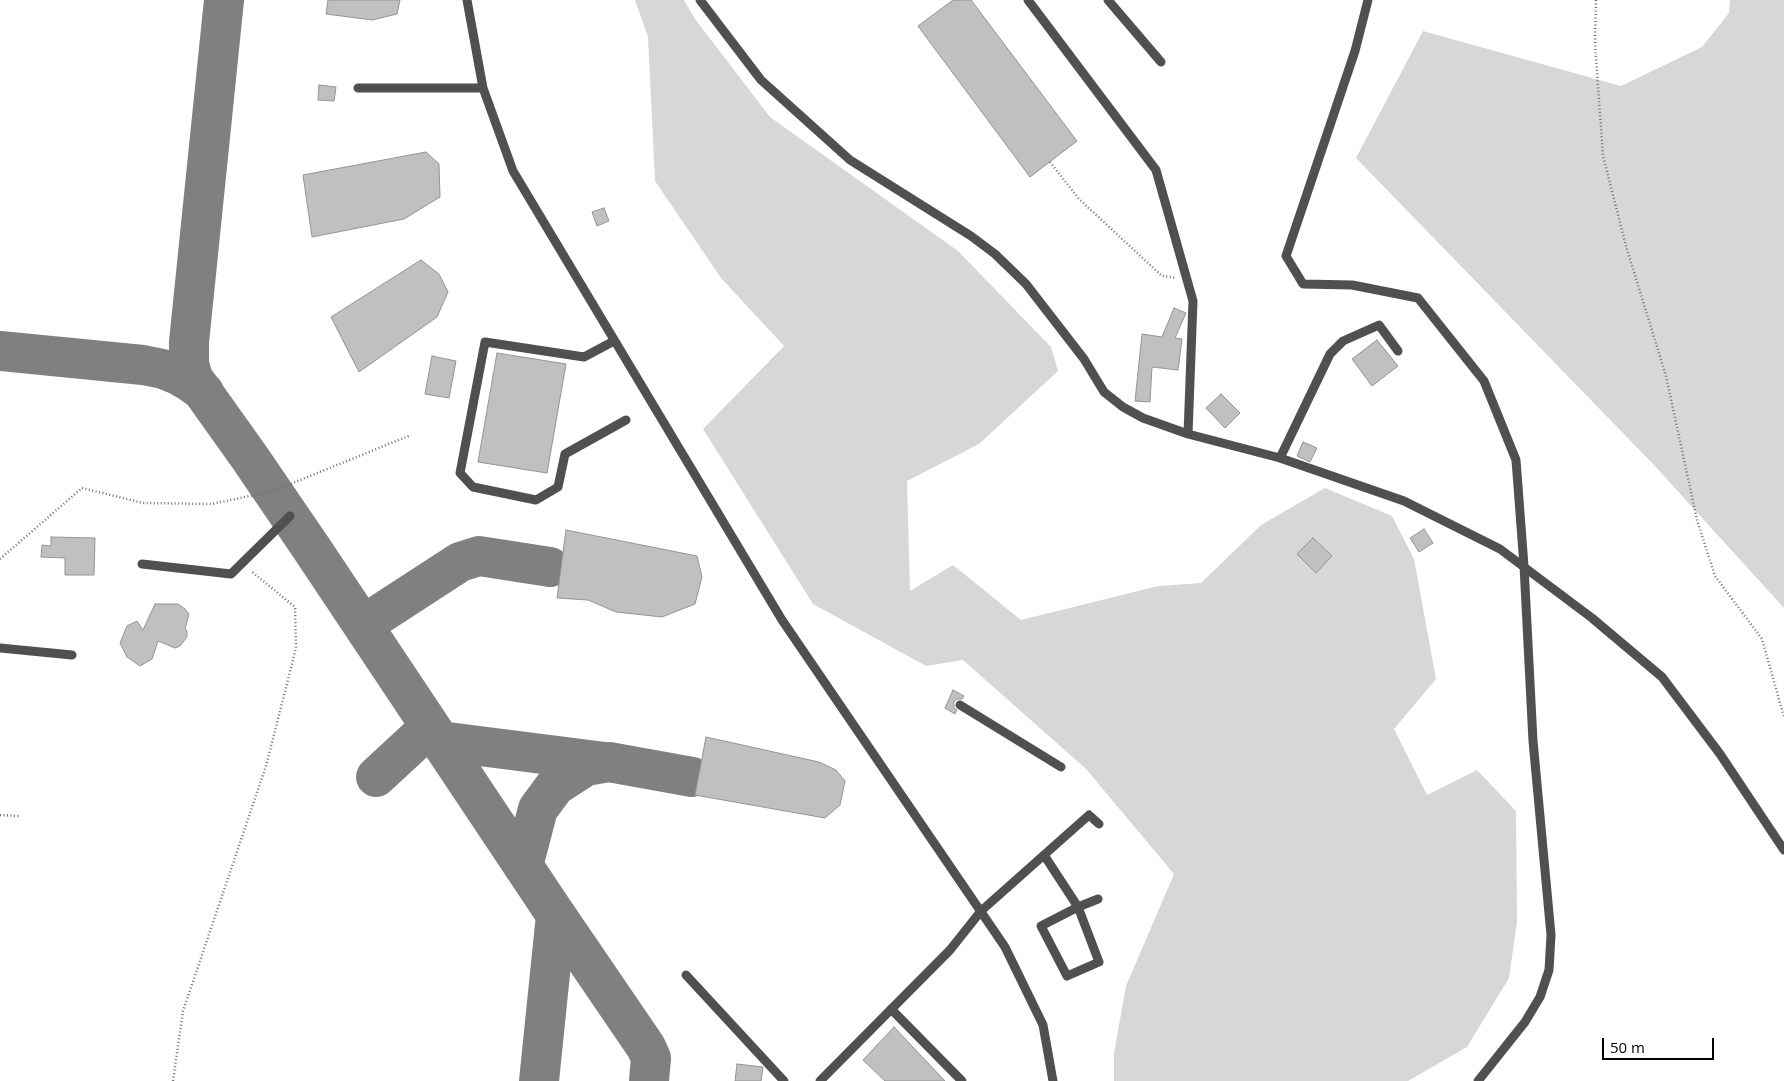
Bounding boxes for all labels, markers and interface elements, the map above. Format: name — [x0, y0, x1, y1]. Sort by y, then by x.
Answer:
scale bar — [1604, 1028, 1716, 1060]
text: 50 m — [1610, 1037, 1645, 1057]

